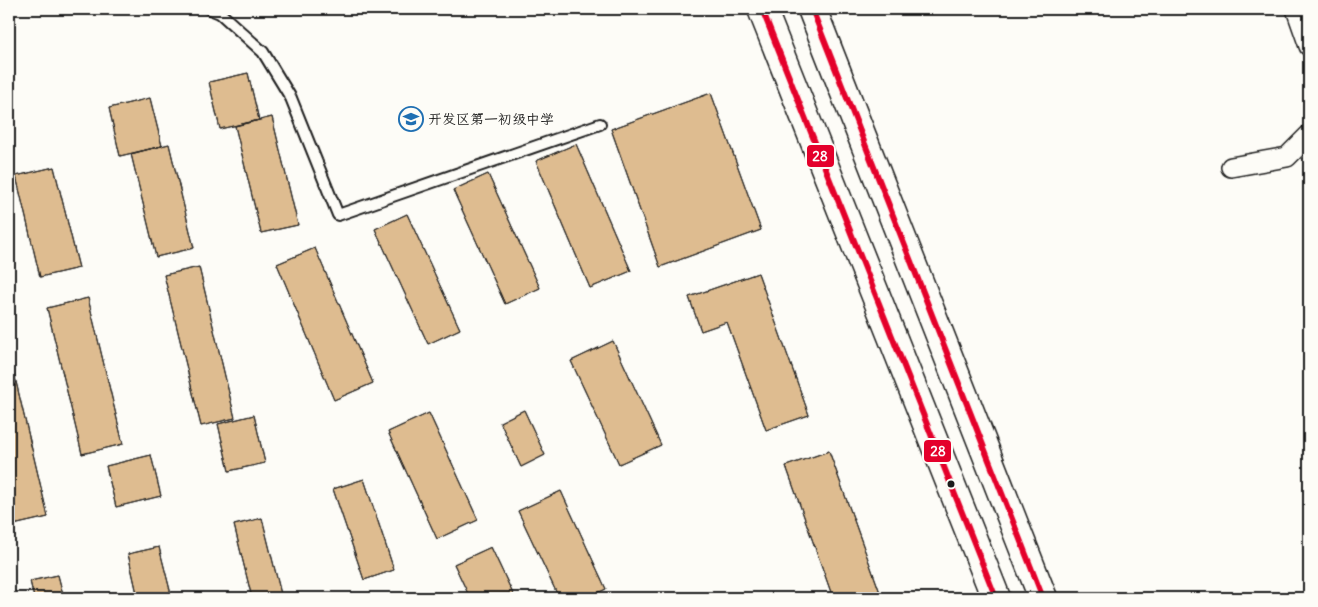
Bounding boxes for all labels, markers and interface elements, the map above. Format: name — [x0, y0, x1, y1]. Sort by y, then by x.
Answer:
school or university icon: 开发区第一初级中学 — [398, 106, 424, 132]
place label: 开发区第一初级中学 — [428, 110, 554, 128]
line badge: 28 — [806, 144, 835, 168]
text: 28 — [812, 147, 828, 165]
line badge: 28 — [923, 439, 952, 463]
text: 28 — [930, 442, 946, 460]
unlabelled marker — [946, 479, 956, 489]

